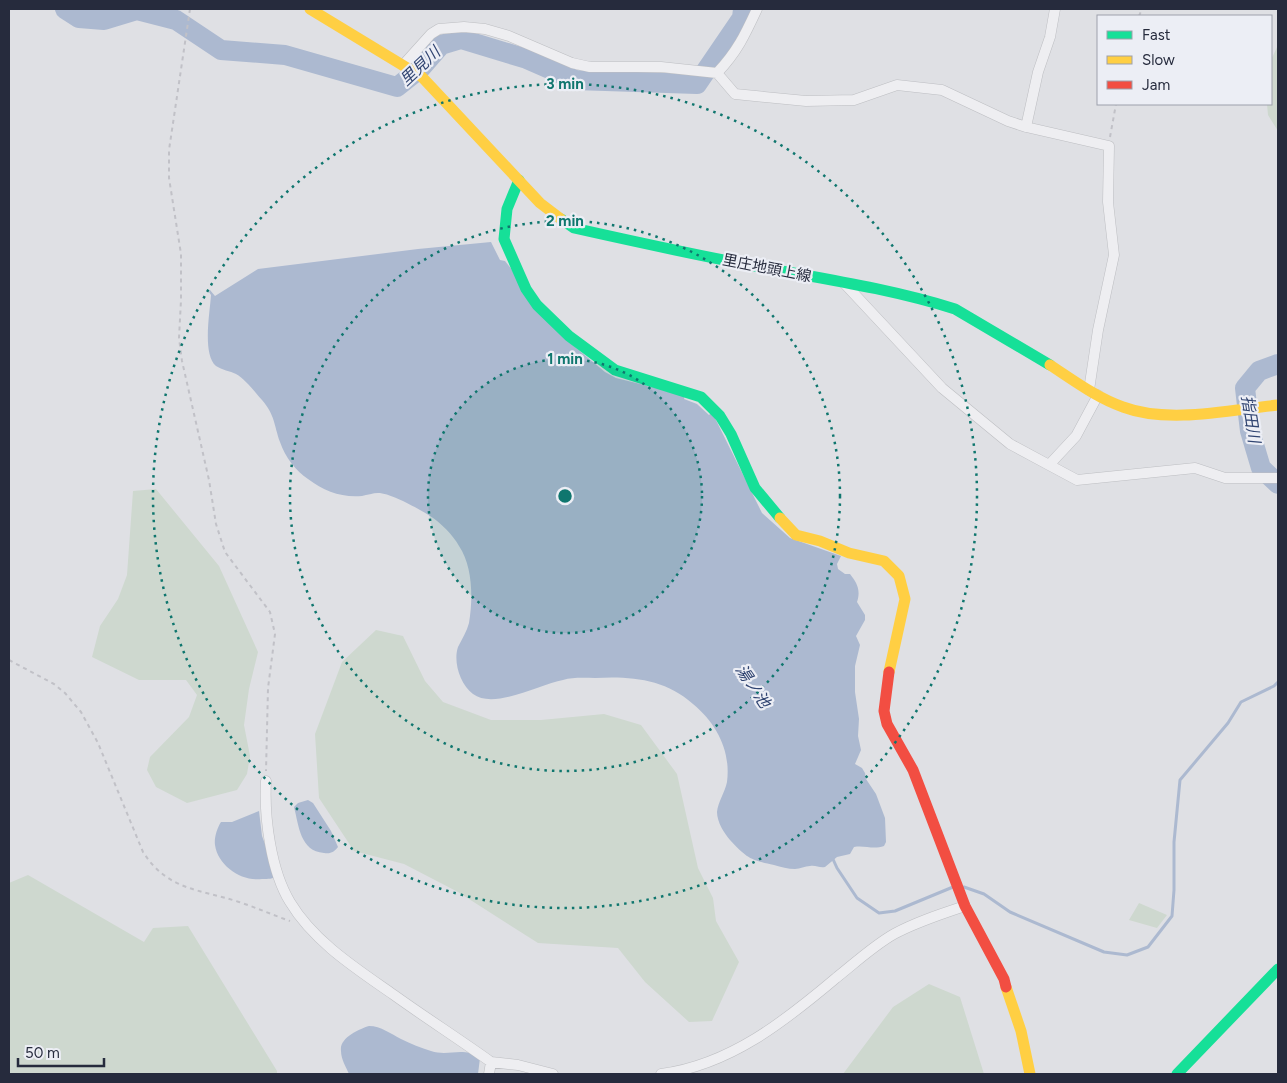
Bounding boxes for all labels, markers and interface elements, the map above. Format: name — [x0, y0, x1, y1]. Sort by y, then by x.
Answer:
legend — [1097, 15, 1272, 105]
text: Fast — [1142, 26, 1171, 44]
water label: 里見川 — [396, 41, 445, 89]
text: Slow — [1142, 51, 1175, 69]
text: 3 min — [546, 75, 584, 93]
text: Jam — [1142, 76, 1170, 94]
text: 2 min — [546, 212, 584, 230]
street label: 里庄地頭上線 — [721, 251, 813, 285]
text: 1 min — [547, 350, 583, 368]
water label: 指田川 — [1238, 394, 1264, 446]
centre of rings — [556, 487, 574, 505]
water label: 湯ノ池 — [732, 661, 775, 713]
scale bar — [18, 1036, 104, 1068]
text: 50 m — [25, 1044, 60, 1062]

